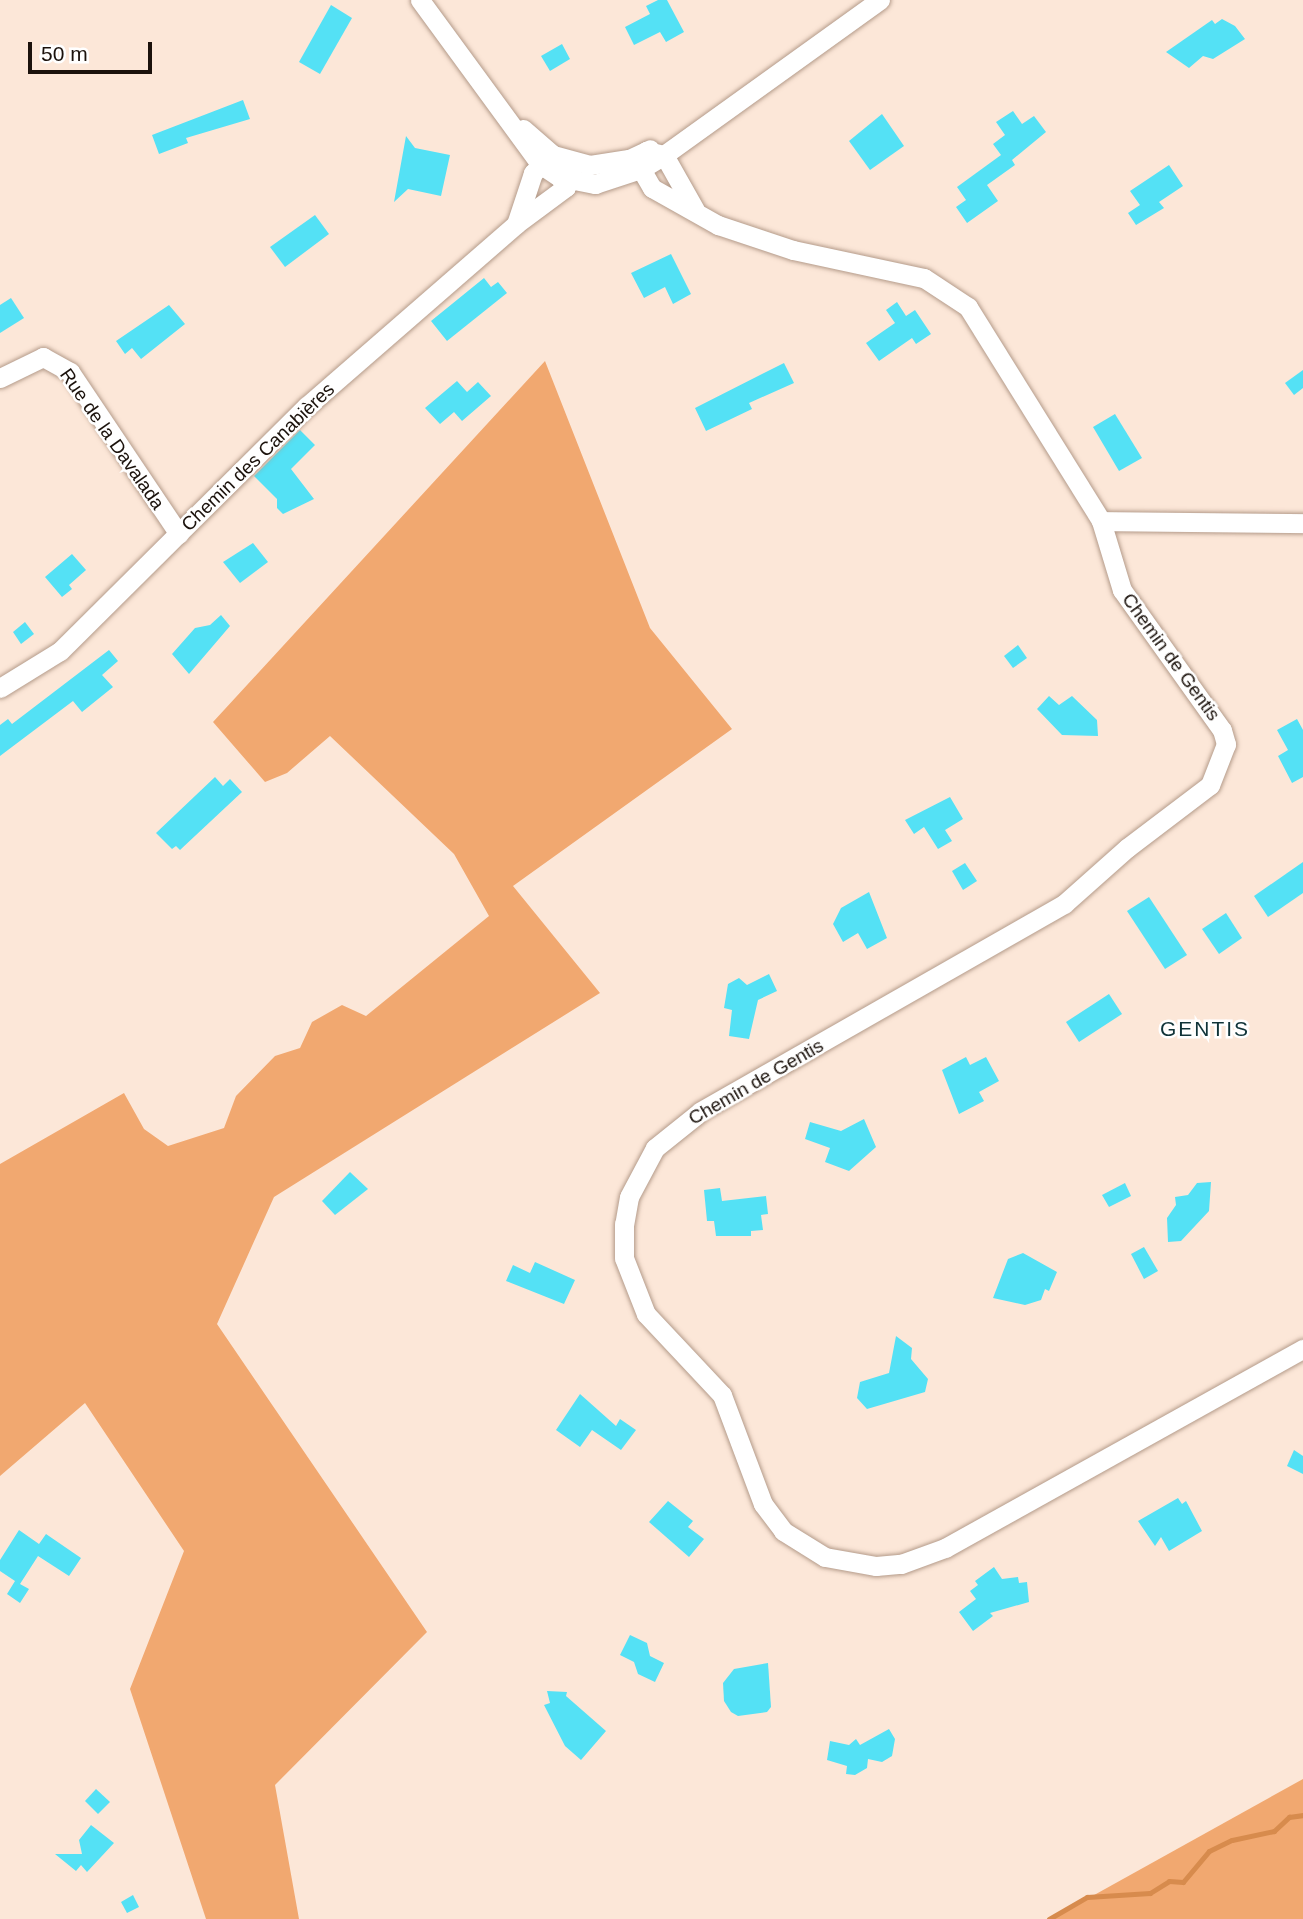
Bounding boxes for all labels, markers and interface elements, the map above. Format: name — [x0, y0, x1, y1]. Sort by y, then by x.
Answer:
scale bar — [32, 28, 156, 72]
text: 50 m — [41, 42, 88, 65]
street label: Rue de la Davalada — [55, 364, 169, 514]
street label: Chemin des Canabières — [177, 378, 339, 536]
street label: Chemin de Gentis — [1117, 589, 1225, 725]
district label: GENTIS — [1161, 1016, 1249, 1042]
street label: Chemin de Gentis — [684, 1034, 828, 1130]

